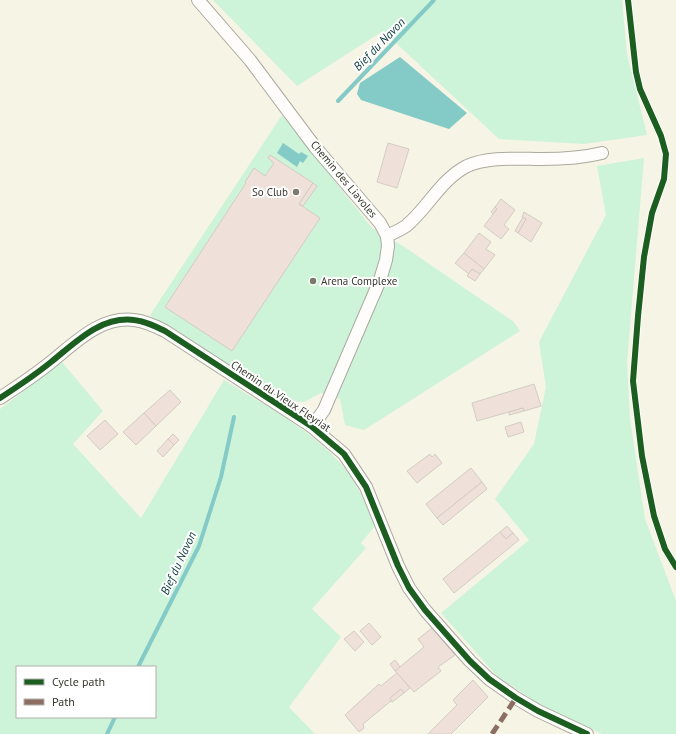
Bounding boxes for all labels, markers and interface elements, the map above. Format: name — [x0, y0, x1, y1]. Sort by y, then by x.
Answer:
water label: Bief du Navon — [350, 14, 408, 74]
street label: Chemin des Liavoles — [308, 138, 381, 221]
place label: So Club — [252, 185, 288, 199]
marker: So Club — [291, 187, 301, 197]
place label: Arena Complexe — [321, 274, 398, 288]
marker: Arena Complexe — [308, 276, 318, 286]
street label: Chemin du Vieux Fleyriat — [228, 357, 334, 435]
water label: Bief du Navon — [157, 529, 199, 597]
legend — [16, 666, 156, 718]
text: Cycle path — [52, 674, 105, 689]
text: Path — [52, 694, 75, 709]

